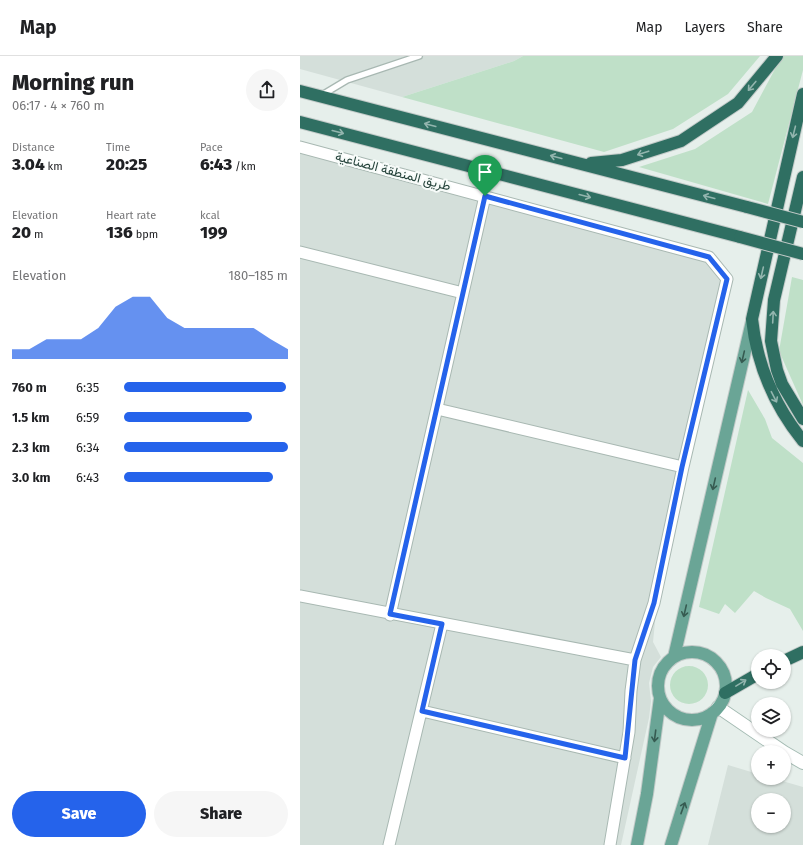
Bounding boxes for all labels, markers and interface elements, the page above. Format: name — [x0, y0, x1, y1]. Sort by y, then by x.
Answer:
text: Map — [20, 16, 57, 39]
text: Map — [636, 19, 662, 36]
text: Layers — [684, 19, 725, 36]
text: Share — [747, 19, 783, 36]
text: Morning run — [12, 69, 134, 96]
button: share — [246, 69, 288, 111]
one-way arrow — [748, 81, 757, 92]
text: 06:17 · 4 × 760 m — [12, 98, 105, 113]
one-way arrow — [424, 120, 437, 128]
one-way arrow — [790, 125, 797, 138]
one-way arrow — [331, 129, 344, 136]
text: Distance — [12, 141, 55, 154]
text: Time — [106, 141, 130, 154]
text: Pace — [200, 141, 223, 154]
street label: طريق المنطقة الصناعية — [333, 148, 452, 195]
one-way arrow — [637, 150, 650, 157]
one-way arrow — [550, 153, 563, 161]
text: 3.04 — [12, 154, 45, 175]
text: 20:25 — [106, 154, 147, 175]
text: 6:43 — [200, 154, 232, 175]
pin — [468, 155, 502, 196]
text: km — [45, 160, 63, 173]
text: /km — [232, 160, 256, 173]
icon: arrive — [474, 161, 496, 183]
one-way arrow — [579, 193, 592, 201]
one-way arrow — [703, 193, 716, 200]
text: Elevation — [12, 209, 58, 222]
text: Heart rate — [106, 209, 156, 222]
text: kcal — [200, 209, 220, 222]
text: 20 — [12, 222, 31, 243]
text: 136 — [106, 222, 133, 243]
text: 199 — [200, 222, 227, 243]
text: m — [31, 228, 43, 241]
text: bpm — [133, 228, 158, 241]
one-way arrow — [758, 266, 766, 279]
text: Elevation — [12, 268, 66, 283]
text: 180–185 m — [228, 268, 288, 283]
one-way arrow — [769, 311, 776, 324]
one-way arrow — [739, 351, 747, 364]
text: 760 m — [12, 380, 47, 395]
text: 6:35 — [76, 380, 99, 395]
one-way arrow — [770, 391, 778, 403]
text: 1.5 km — [12, 410, 50, 425]
text: 6:59 — [76, 410, 99, 425]
text: 2.3 km — [12, 440, 50, 455]
text: 6:34 — [76, 440, 100, 455]
text: 3.0 km — [12, 470, 51, 485]
text: 6:43 — [76, 470, 99, 485]
one-way arrow — [710, 477, 717, 490]
one-way arrow — [680, 604, 688, 617]
map controls — [751, 649, 791, 833]
button: locate — [751, 649, 791, 689]
one-way arrow — [735, 679, 747, 687]
button: layers — [751, 697, 791, 737]
one-way arrow — [651, 729, 658, 742]
button: + — [751, 745, 791, 785]
button: Save — [12, 791, 146, 837]
button: Share — [154, 791, 288, 837]
button: − — [751, 793, 791, 833]
one-way arrow — [679, 802, 687, 814]

